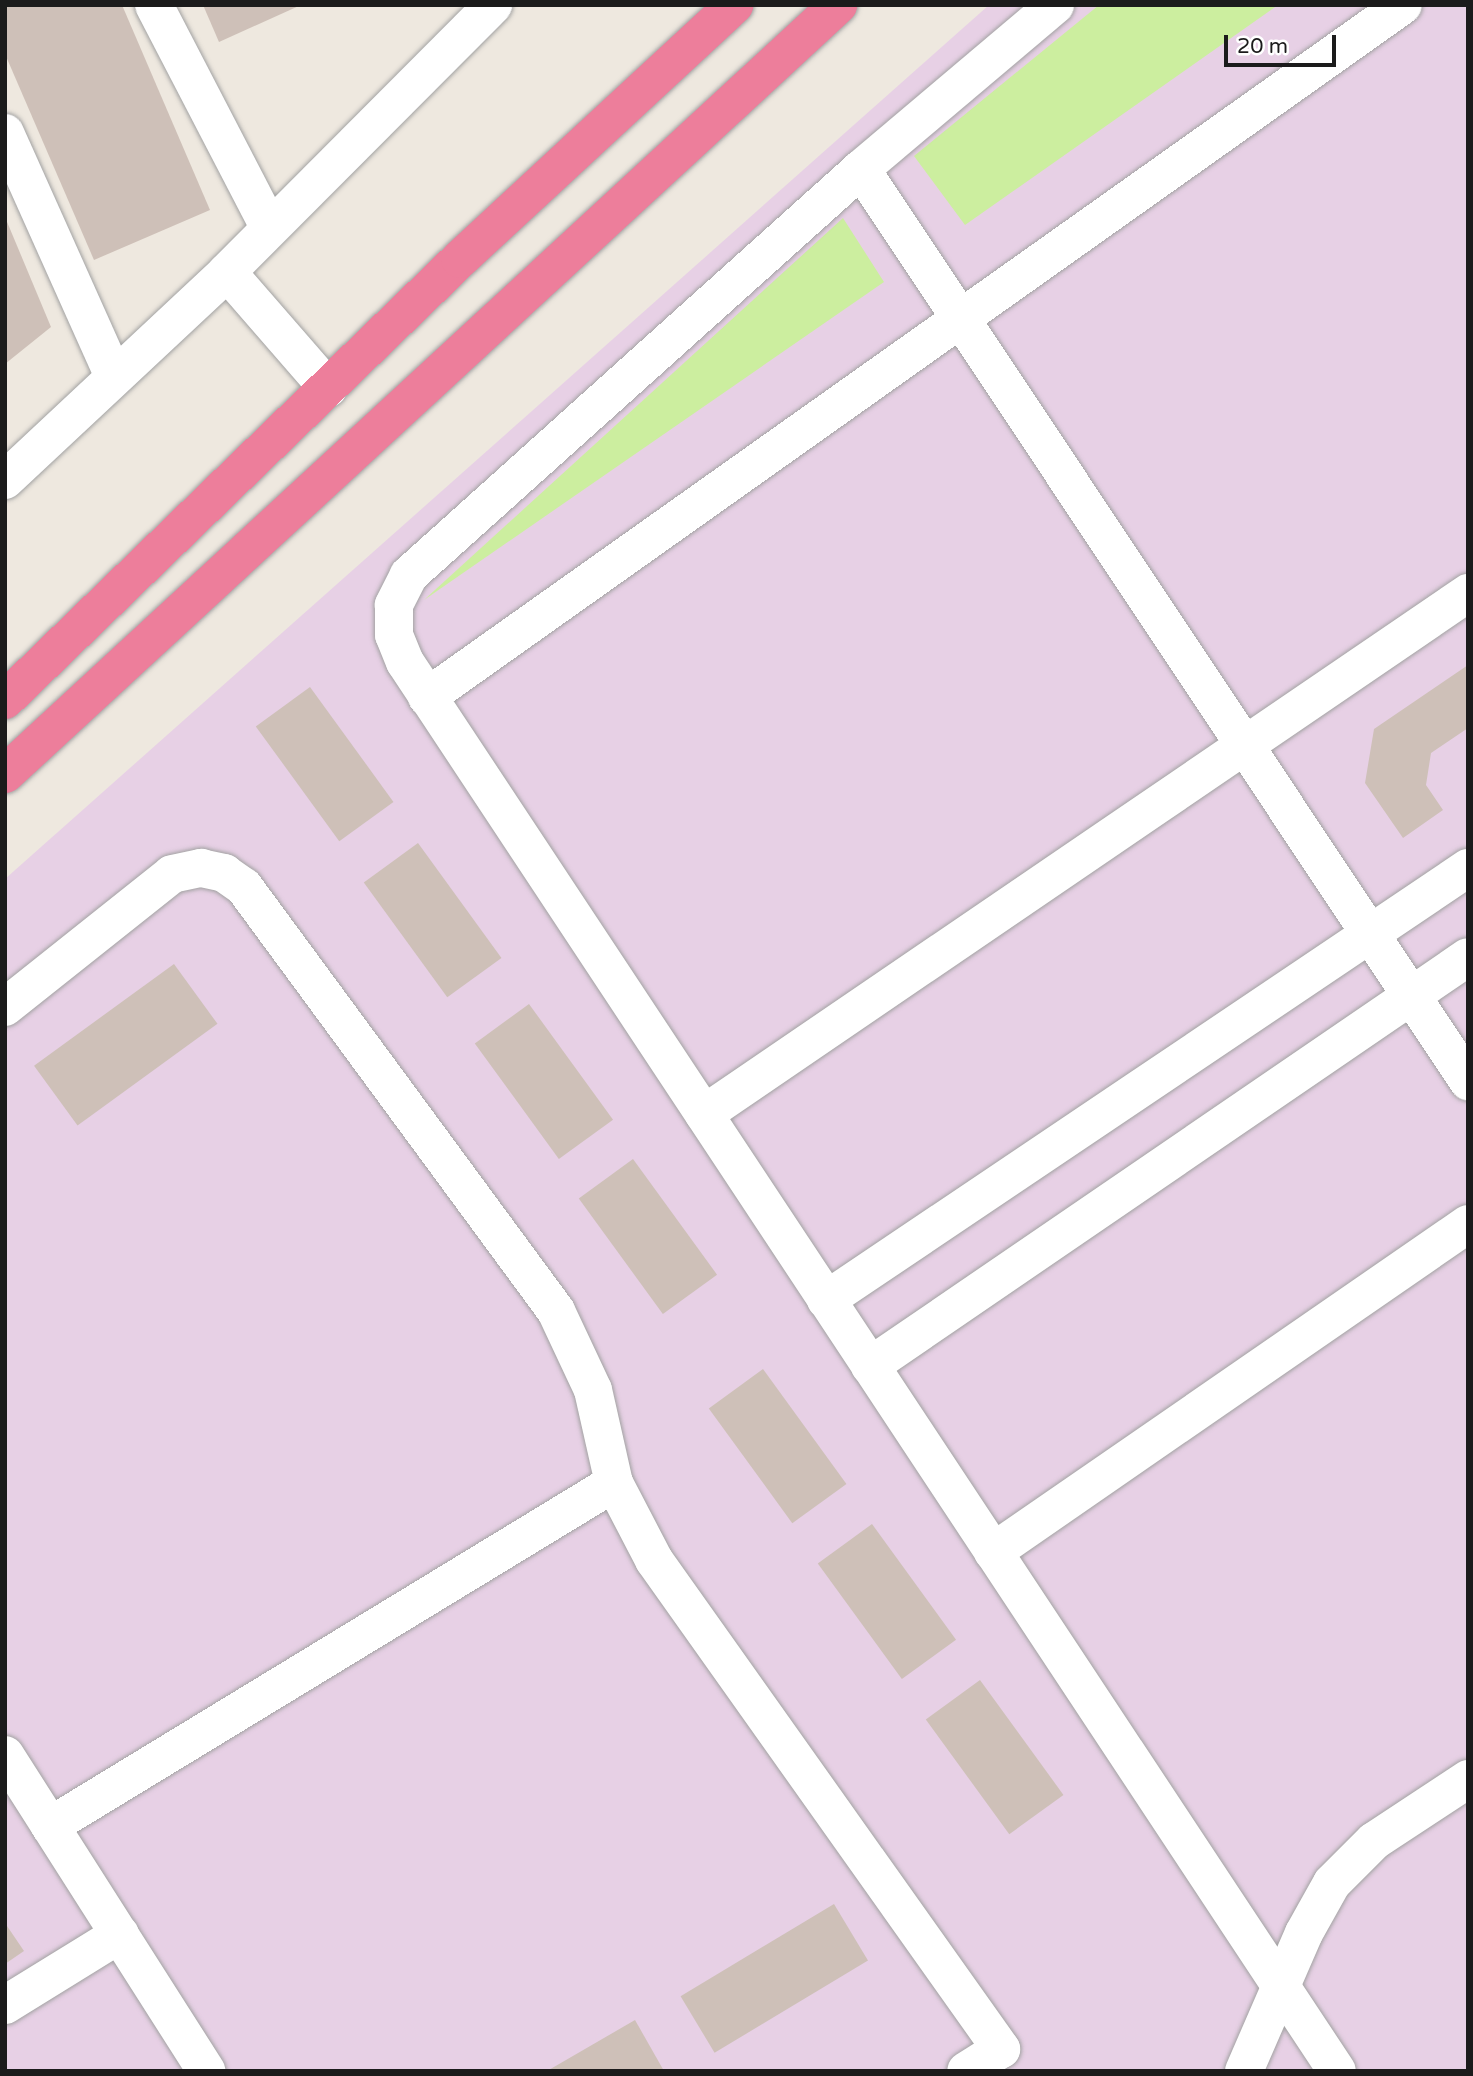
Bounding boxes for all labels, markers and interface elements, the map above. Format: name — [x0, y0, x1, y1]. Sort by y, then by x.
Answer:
scale bar — [1228, 21, 1340, 65]
text: 20 m — [1237, 34, 1288, 59]

